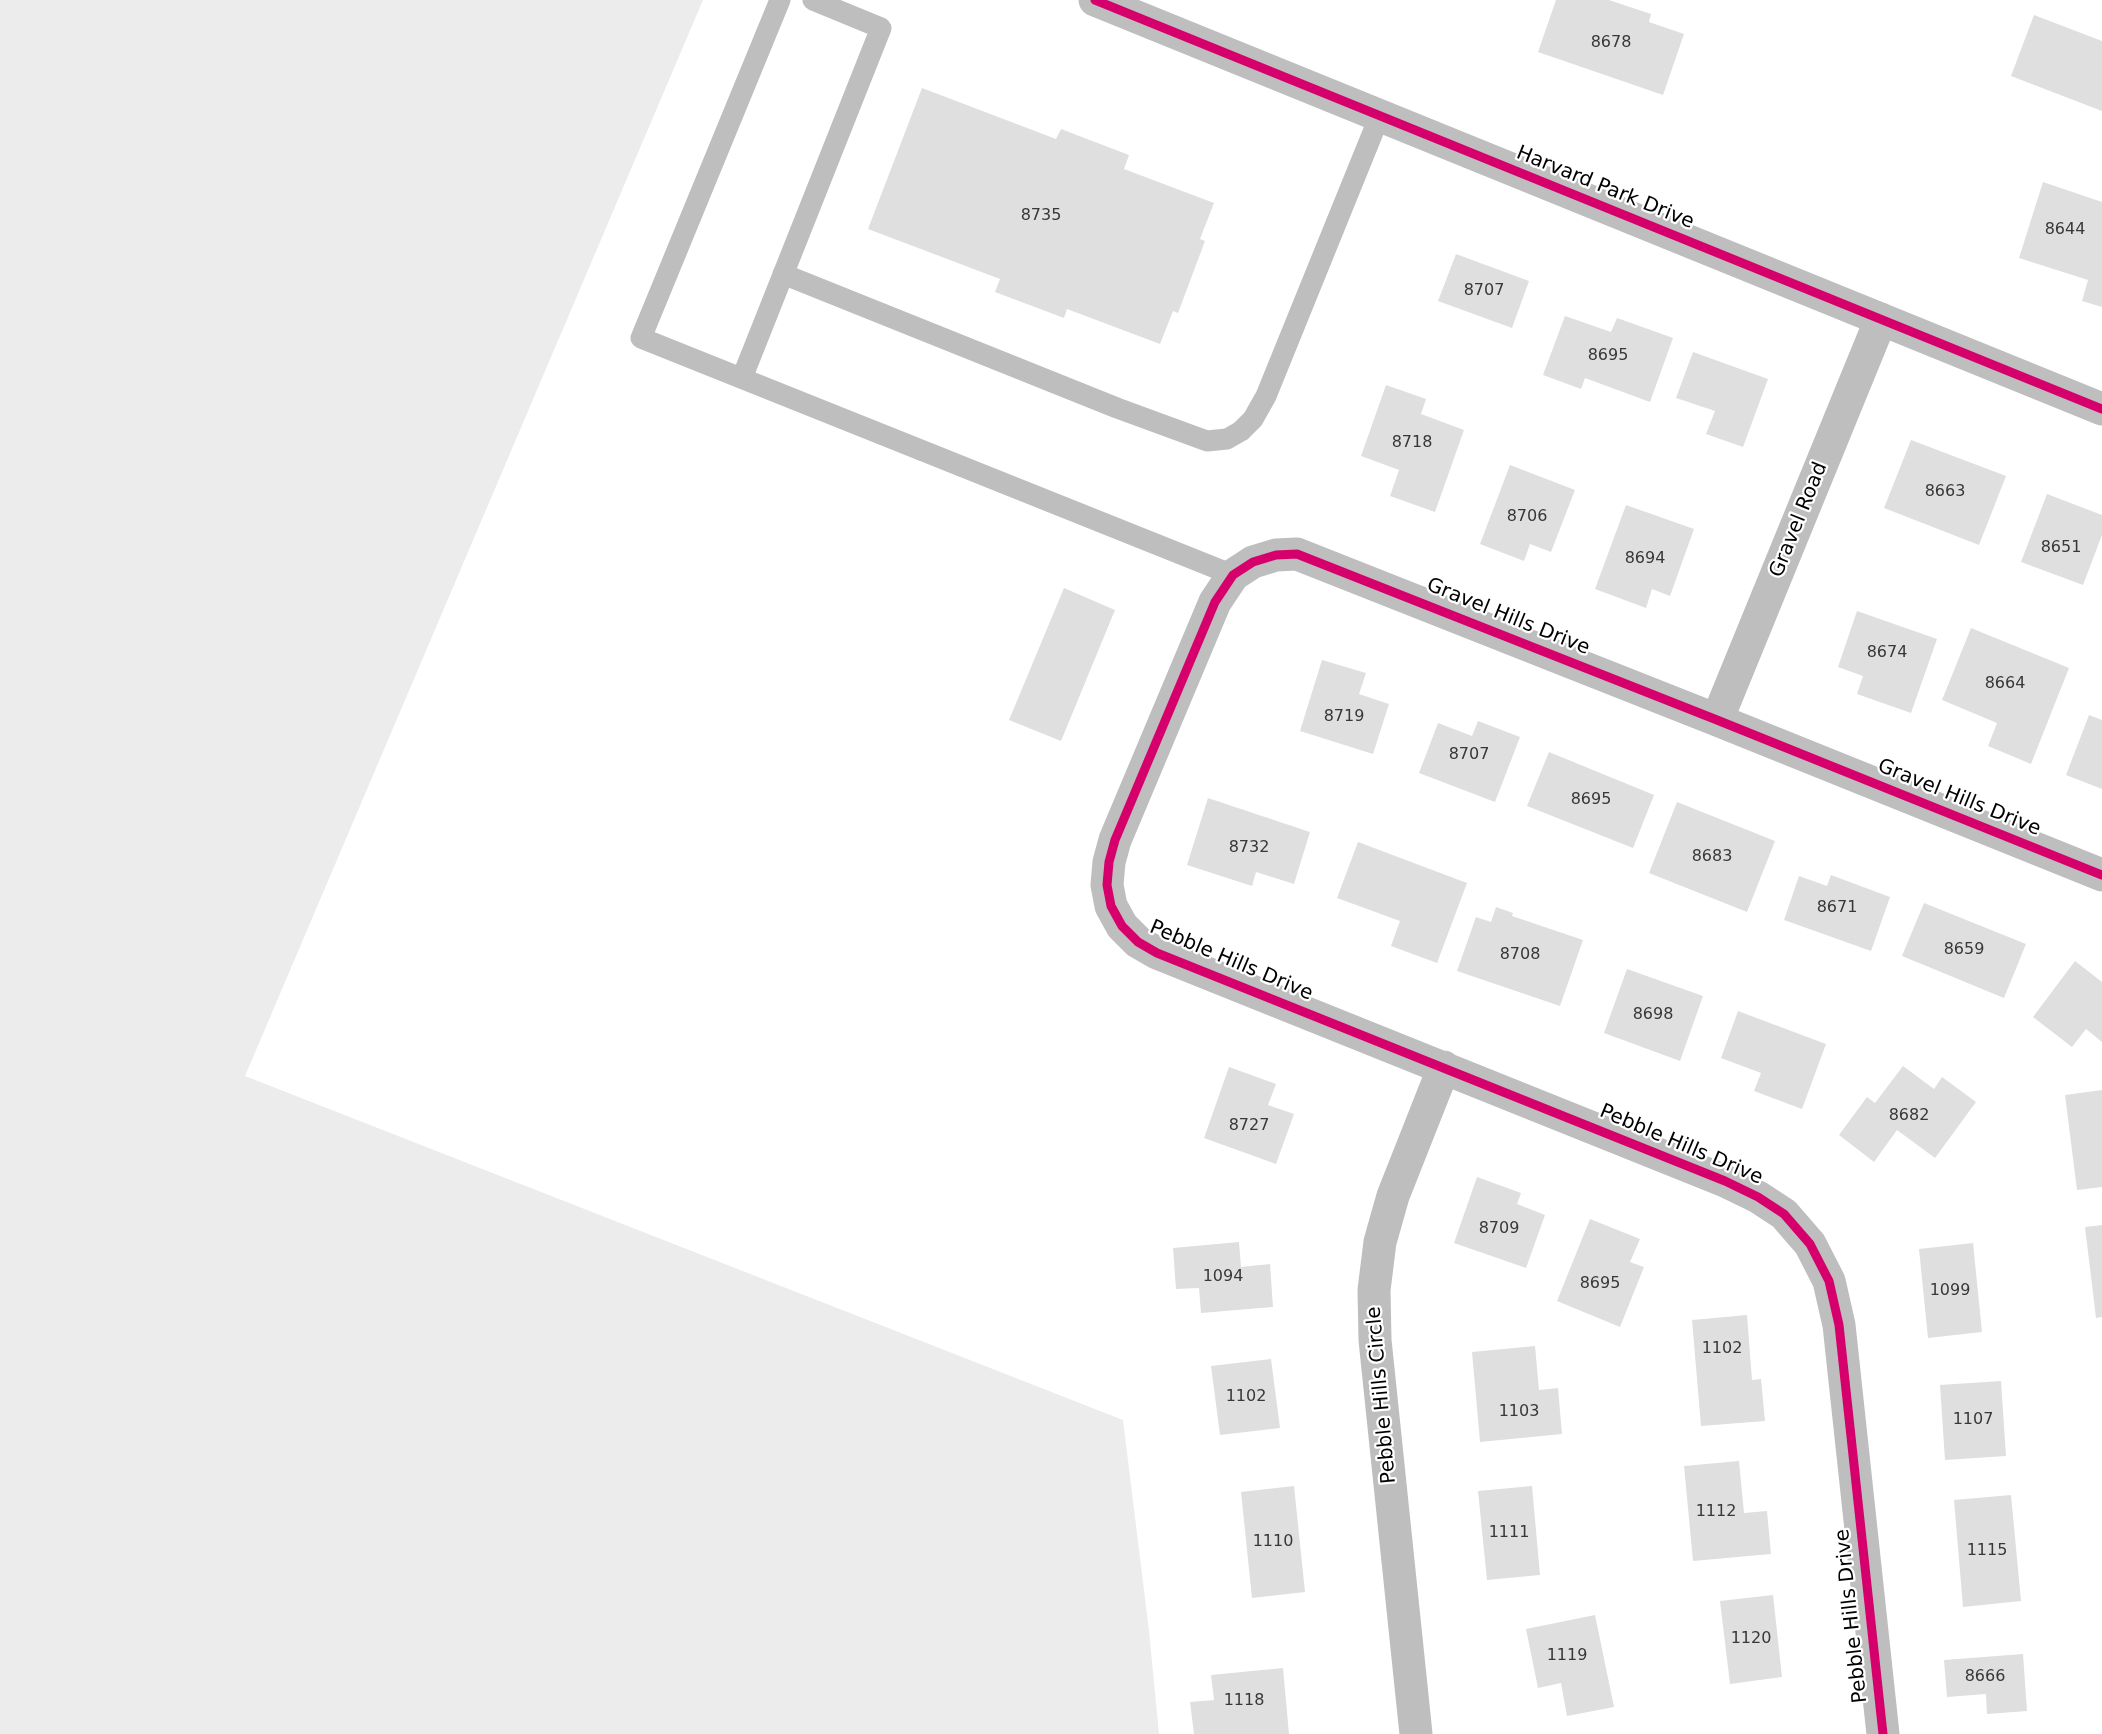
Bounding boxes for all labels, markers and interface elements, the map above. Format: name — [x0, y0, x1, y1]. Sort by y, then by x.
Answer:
house number: 8678 — [1591, 33, 1631, 53]
street label: Harvard Park Drive — [1513, 141, 1697, 235]
house number: 8735 — [1021, 206, 1061, 226]
house number: 8644 — [2045, 220, 2085, 240]
house number: 8707 — [1464, 281, 1504, 301]
house number: 8695 — [1588, 346, 1628, 366]
house number: 8718 — [1392, 433, 1432, 453]
street label: Gravel Road — [1765, 459, 1833, 581]
house number: 8663 — [1925, 482, 1965, 502]
house number: 8706 — [1507, 507, 1547, 527]
house number: 8651 — [2041, 538, 2081, 558]
house number: 8694 — [1625, 549, 1665, 569]
street label: Gravel Hills Drive — [1423, 573, 1593, 661]
house number: 8674 — [1867, 643, 1907, 663]
house number: 8664 — [1985, 674, 2025, 694]
house number: 8719 — [1324, 707, 1364, 727]
house number: 8707 — [1449, 745, 1489, 765]
street label: Gravel Hills Drive — [1874, 754, 2044, 842]
house number: 8695 — [1571, 790, 1611, 810]
house number: 8732 — [1229, 838, 1269, 858]
house number: 8683 — [1692, 847, 1732, 867]
house number: 8671 — [1817, 898, 1857, 918]
street label: Pebble Hills Drive — [1146, 916, 1316, 1006]
house number: 8659 — [1944, 940, 1984, 960]
house number: 8708 — [1500, 945, 1540, 965]
house number: 8698 — [1633, 1005, 1673, 1025]
street label: Pebble Hills Drive — [1596, 1100, 1766, 1190]
house number: 8682 — [1889, 1106, 1929, 1126]
house number: 8727 — [1229, 1116, 1269, 1136]
house number: 8709 — [1479, 1219, 1519, 1239]
house number: 1094 — [1203, 1267, 1243, 1287]
house number: 8695 — [1580, 1274, 1620, 1294]
house number: 1099 — [1930, 1281, 1970, 1301]
street label: Pebble Hills Circle — [1362, 1305, 1402, 1485]
house number: 1102 — [1702, 1339, 1742, 1359]
house number: 1102 — [1226, 1387, 1266, 1407]
house number: 1103 — [1499, 1402, 1539, 1422]
house number: 1107 — [1953, 1410, 1993, 1430]
house number: 1112 — [1696, 1502, 1736, 1522]
house number: 1111 — [1489, 1523, 1529, 1543]
street label: Pebble Hills Drive — [1831, 1528, 1873, 1704]
house number: 1110 — [1253, 1532, 1293, 1552]
house number: 1115 — [1967, 1541, 2007, 1561]
house number: 1120 — [1731, 1629, 1771, 1649]
house number: 1119 — [1547, 1646, 1587, 1666]
house number: 8666 — [1965, 1667, 2005, 1687]
house number: 1118 — [1224, 1691, 1264, 1711]

